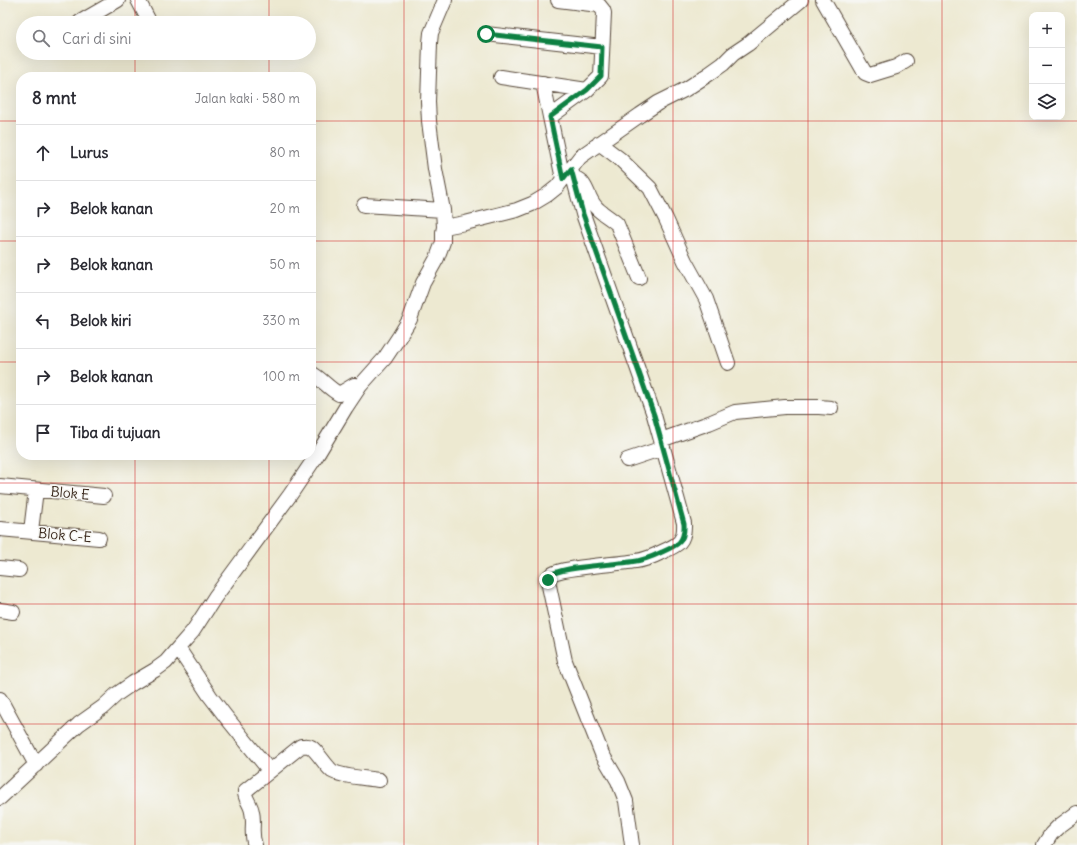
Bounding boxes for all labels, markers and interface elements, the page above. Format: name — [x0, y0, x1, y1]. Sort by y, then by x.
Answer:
map controls — [1029, 12, 1065, 120]
button: + — [1029, 12, 1065, 48]
search box — [16, 16, 316, 60]
route start — [477, 25, 495, 43]
icon: search — [30, 27, 52, 49]
text: Cari di sini — [62, 29, 131, 48]
button: − — [1029, 48, 1065, 84]
button: layers — [1029, 84, 1065, 120]
text: 8 mnt — [32, 87, 76, 109]
text: Jalan kaki · 580 m — [194, 90, 300, 107]
icon: ahead — [32, 142, 54, 164]
text: Lurus — [70, 143, 108, 162]
text: 80 m — [269, 144, 300, 161]
icon: right — [32, 198, 54, 220]
text: Belok kanan — [70, 199, 153, 218]
text: 20 m — [270, 200, 300, 217]
icon: right — [32, 254, 54, 276]
text: Belok kanan — [70, 255, 153, 274]
text: 50 m — [269, 256, 300, 273]
icon: left — [32, 310, 54, 332]
text: Belok kiri — [70, 311, 131, 330]
text: 330 m — [262, 312, 300, 329]
icon: right — [32, 366, 54, 388]
text: Belok kanan — [70, 367, 153, 386]
text: 100 m — [263, 368, 300, 385]
icon: arrive — [32, 422, 54, 444]
text: Tiba di tujuan — [70, 423, 160, 442]
street label: Blok E — [50, 482, 90, 504]
street label: Blok C-E — [37, 524, 93, 546]
route end — [539, 571, 557, 589]

